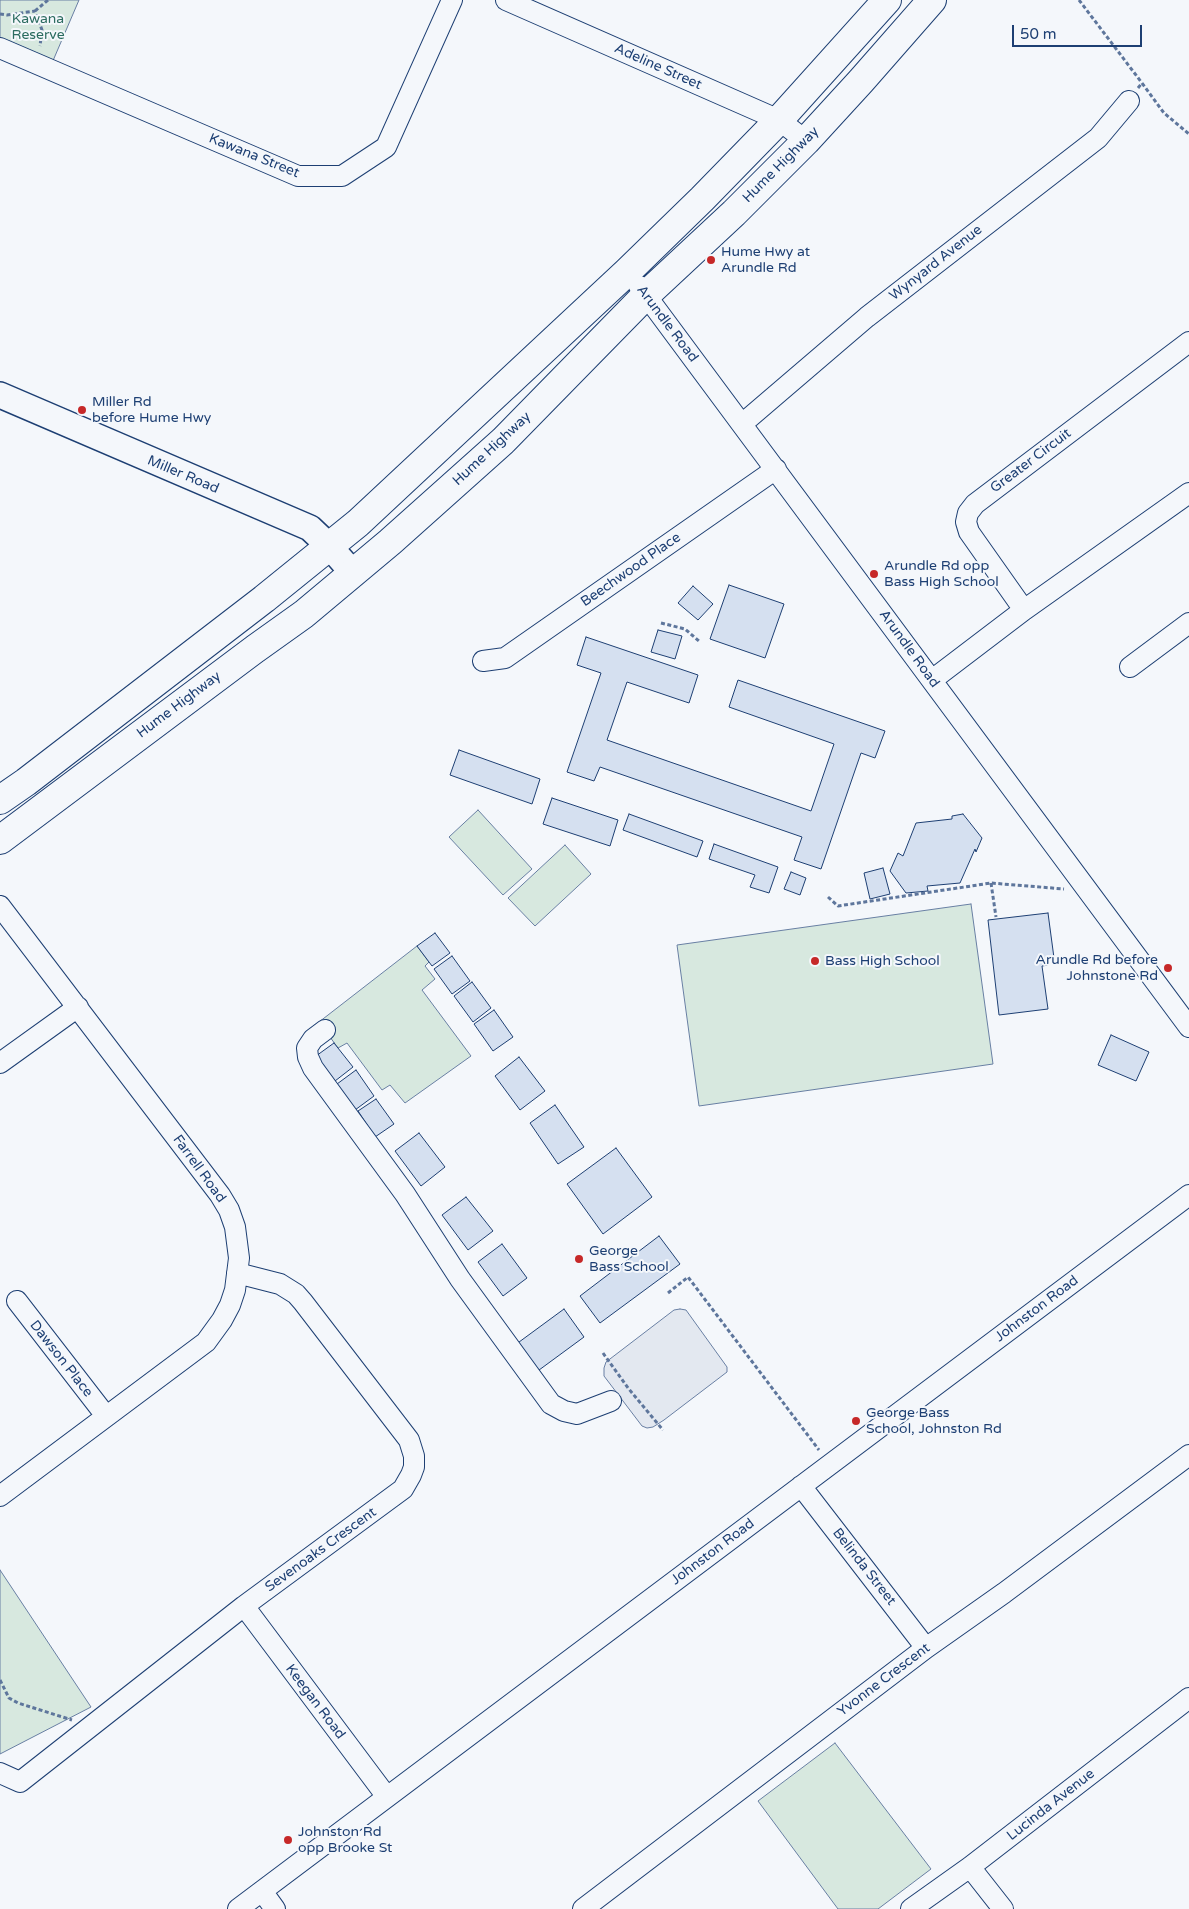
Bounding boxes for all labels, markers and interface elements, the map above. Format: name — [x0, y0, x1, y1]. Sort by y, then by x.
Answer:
park label: Kawana Reserve — [11, 11, 65, 44]
scale bar — [1014, 15, 1144, 47]
text: 50 m — [1020, 25, 1057, 43]
street label: Adeline Street — [612, 40, 704, 94]
street label: Hume Highway — [739, 123, 823, 207]
street label: Kawana Street — [206, 130, 302, 182]
street label: Wynyard Avenue — [886, 222, 986, 304]
place label: Hume Hwy at Arundle Rd — [721, 244, 810, 276]
marker: Hume Hwy at Arundle Rd — [705, 254, 717, 266]
street label: Arundle Road — [633, 282, 701, 366]
place label: Miller Rd before Hume Hwy — [92, 394, 211, 427]
marker: Miller Rd before Hume Hwy — [76, 404, 88, 416]
street label: Hume Highway — [449, 409, 535, 489]
street label: Greater Circuit — [987, 425, 1075, 497]
street label: Miller Road — [145, 452, 221, 498]
street label: Beechwood Place — [578, 529, 684, 611]
place label: Arundle Rd opp Bass High School — [884, 558, 999, 590]
marker: Arundle Rd opp Bass High School — [868, 568, 880, 580]
street label: Arundle Road — [875, 607, 943, 691]
street label: Hume Highway — [134, 668, 224, 742]
place label: Arundle Rd before Johnstone Rd — [1036, 952, 1158, 984]
place label: Bass High School — [825, 953, 940, 969]
marker: Bass High School — [809, 955, 821, 967]
marker: Arundle Rd before Johnstone Rd — [1162, 962, 1174, 974]
street label: Farrell Road — [169, 1132, 229, 1206]
place label: George Bass School — [589, 1243, 669, 1276]
marker: George Bass School — [573, 1253, 585, 1265]
street label: Johnston Road — [992, 1272, 1082, 1346]
street label: Dawson Place — [26, 1317, 96, 1401]
place label: George Bass School, Johnston Rd — [866, 1405, 1002, 1438]
marker: George Bass School, Johnston Rd — [850, 1415, 862, 1427]
street label: Sevenoaks Crescent — [262, 1504, 380, 1596]
street label: Johnston Road — [668, 1515, 758, 1589]
street label: Belinda Street — [829, 1525, 899, 1609]
street label: Yvonne Crescent — [834, 1640, 934, 1720]
street label: Keegan Road — [281, 1661, 349, 1743]
street label: Lucinda Avenue — [1004, 1766, 1098, 1844]
place label: Johnston Rd opp Brooke St — [298, 1824, 392, 1856]
marker: Johnston Rd opp Brooke St — [282, 1834, 294, 1846]

